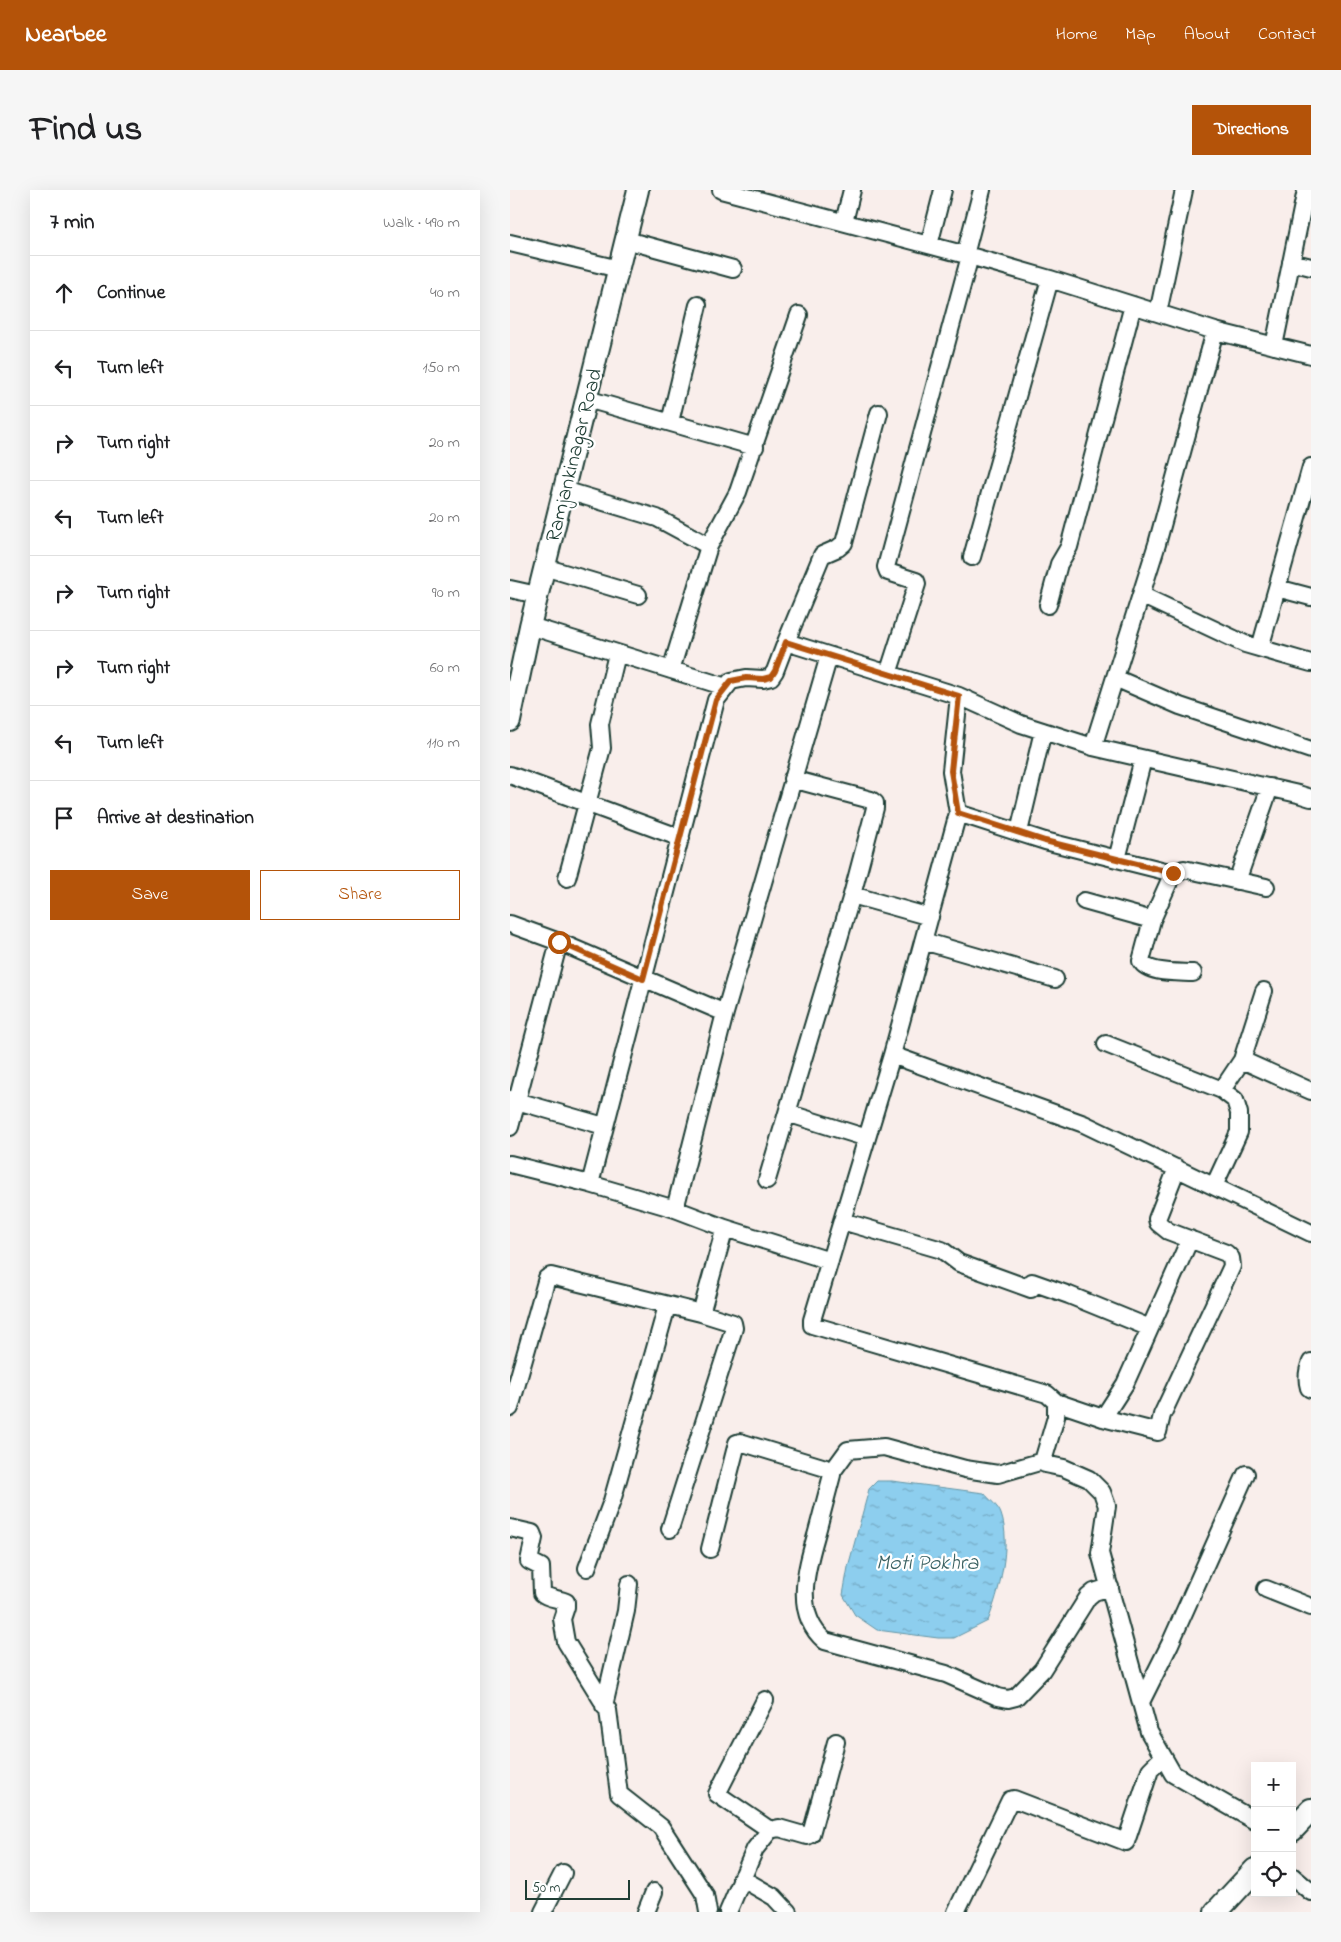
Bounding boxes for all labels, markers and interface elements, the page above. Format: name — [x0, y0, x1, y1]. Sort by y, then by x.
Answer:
text: Nearbee — [25, 18, 107, 53]
text: Home — [1056, 22, 1097, 48]
text: Map — [1125, 22, 1156, 48]
text: About — [1184, 22, 1230, 48]
text: Contact — [1258, 22, 1316, 48]
text: Find us — [30, 105, 142, 156]
button: Directions — [1192, 105, 1311, 155]
text: 7 min — [50, 208, 94, 238]
text: Walk · 490 m — [383, 211, 460, 235]
icon: ahead — [50, 279, 78, 307]
text: Continue — [97, 280, 165, 307]
text: 40 m — [430, 281, 460, 305]
icon: left — [50, 354, 78, 382]
text: Turn left — [97, 355, 164, 382]
text: 150 m — [422, 356, 460, 380]
street label: Ramjankinagar Road — [539, 365, 613, 546]
icon: right — [50, 429, 78, 457]
text: Turn right — [97, 430, 170, 457]
text: 20 m — [429, 431, 460, 455]
icon: left — [50, 504, 78, 532]
text: Turn left — [97, 505, 164, 532]
text: 20 m — [429, 506, 460, 530]
icon: right — [50, 579, 78, 607]
text: Turn right — [97, 580, 170, 607]
text: 90 m — [432, 581, 460, 605]
icon: right — [50, 654, 78, 682]
text: Turn right — [97, 655, 170, 682]
text: 60 m — [430, 656, 460, 680]
icon: left — [50, 729, 78, 757]
text: Turn left — [97, 730, 164, 757]
text: 110 m — [426, 731, 460, 755]
icon: arrive — [50, 804, 78, 832]
text: Arrive at destination — [97, 805, 254, 832]
route end — [1162, 862, 1185, 885]
button: Save — [50, 870, 250, 920]
button: Share — [260, 870, 460, 920]
route start — [548, 931, 571, 954]
water label: Moti Pokhra — [876, 1548, 979, 1580]
map controls — [1251, 1762, 1296, 1897]
button: + — [1251, 1762, 1296, 1807]
button: − — [1251, 1807, 1296, 1852]
button: locate — [1251, 1852, 1296, 1897]
scale bar — [525, 1877, 630, 1900]
text: 50 m — [532, 1878, 560, 1899]

